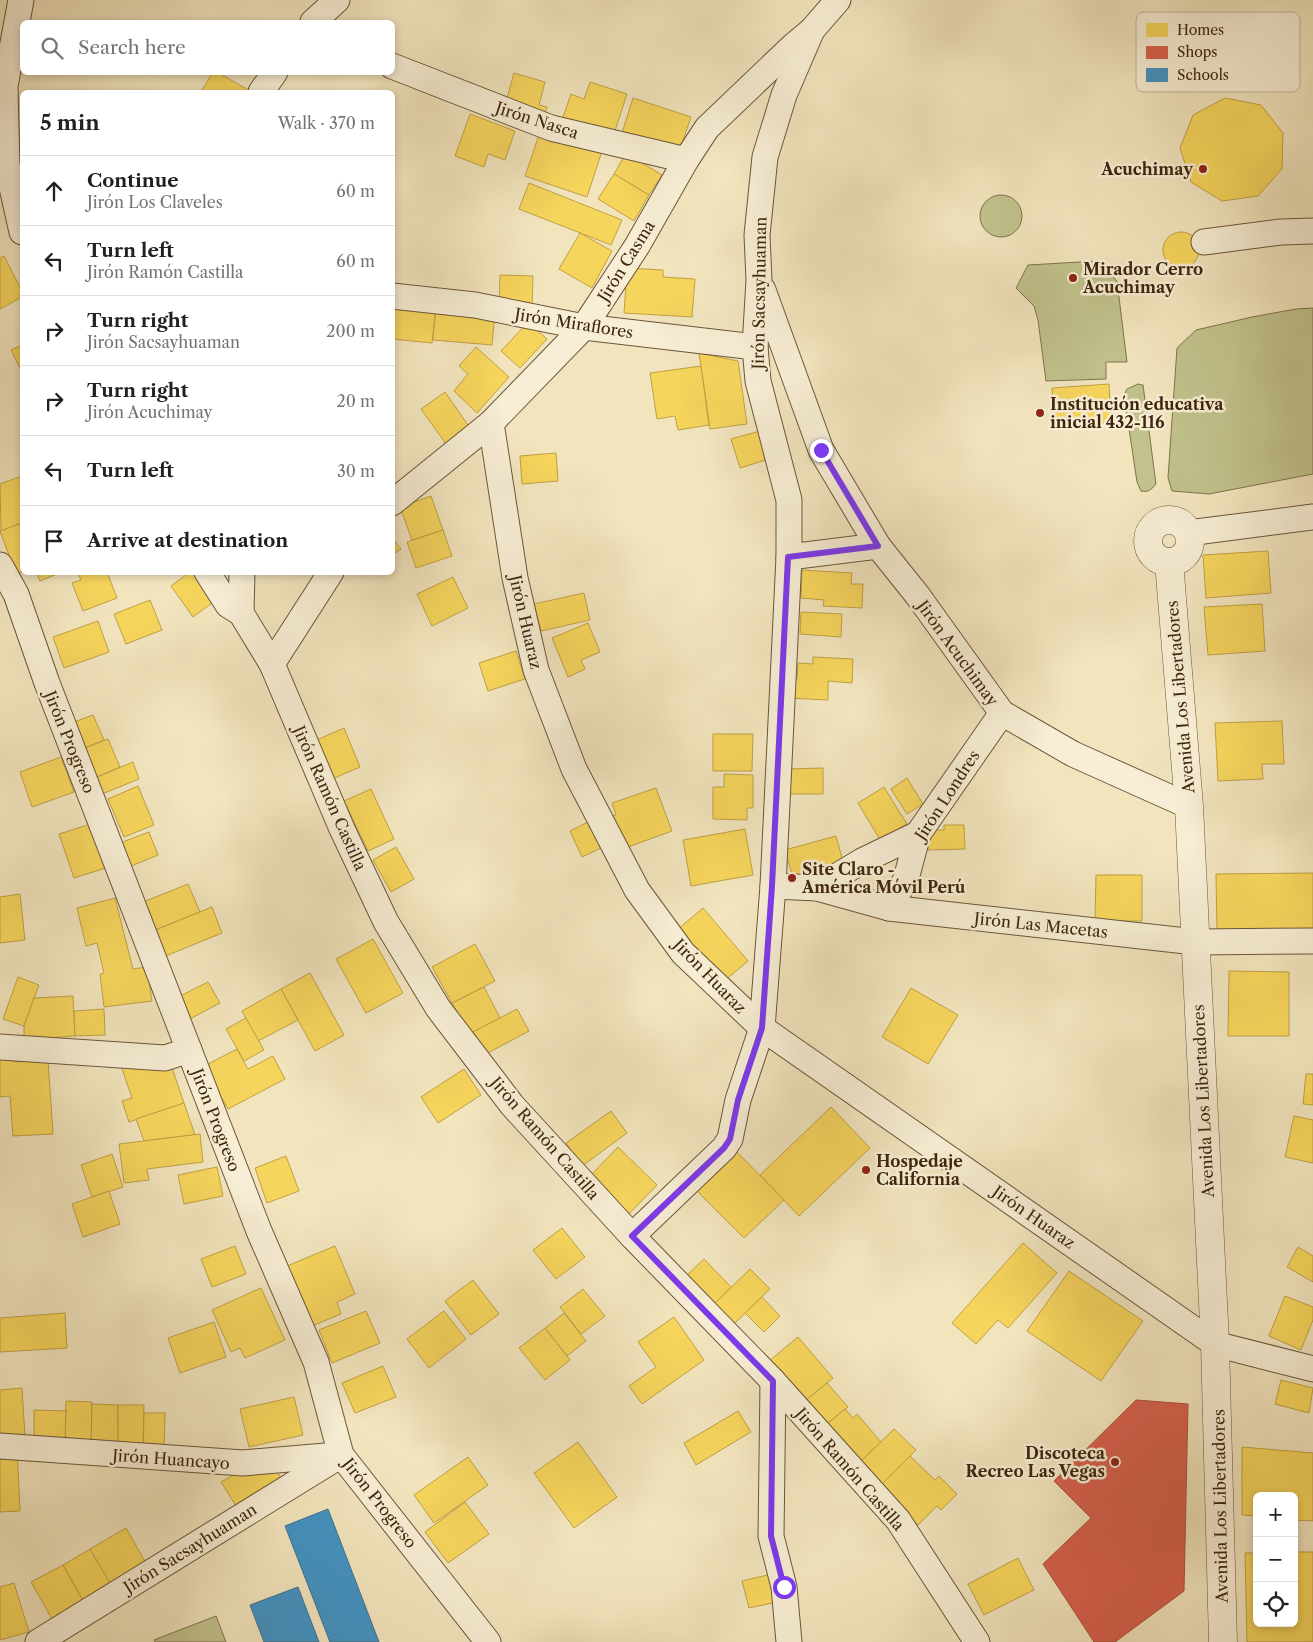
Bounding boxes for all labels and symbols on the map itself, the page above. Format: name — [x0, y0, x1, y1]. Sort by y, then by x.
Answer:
legend — [1136, 12, 1300, 92]
text: Homes — [1177, 21, 1224, 39]
text: Shops — [1177, 43, 1217, 61]
text: Schools — [1177, 66, 1229, 84]
street label: Jirón Nasca — [490, 96, 582, 143]
place label: Acuchimay — [1100, 159, 1194, 179]
marker: Acuchimay — [1197, 163, 1209, 175]
street label: Jirón Casma — [591, 216, 659, 308]
street label: Jirón Sacsayhuaman — [748, 216, 770, 373]
place label: Mirador Cerro Acuchimay — [1082, 259, 1203, 297]
marker: Mirador Cerro Acuchimay — [1067, 272, 1079, 284]
street label: Jirón Miraflores — [510, 303, 635, 342]
place label: Institución educativa inicial 432-116 — [1050, 394, 1224, 432]
marker: Institución educativa inicial 432-116 — [1034, 407, 1046, 419]
route end — [810, 439, 833, 462]
street label: Jirón Huaraz — [505, 570, 547, 671]
street label: Jirón Acuchimay — [911, 594, 1004, 711]
street label: Avenida Los Libertadores — [1162, 600, 1198, 795]
street label: Jirón Progreso — [39, 685, 100, 796]
street label: Jirón Ramón Castilla — [288, 720, 371, 874]
street label: Jirón Londres — [909, 746, 984, 846]
place label: Site Claro - América Móvil Perú — [801, 859, 966, 897]
marker: Site Claro - América Móvil Perú — [786, 872, 798, 884]
street label: Jirón Las Macetas — [970, 908, 1109, 942]
street label: Jirón Huaraz — [667, 932, 751, 1018]
street label: Avenida Los Libertadores — [1188, 1004, 1218, 1199]
street label: Jirón Progreso — [186, 1063, 245, 1175]
street label: Jirón Ramón Castilla — [484, 1070, 604, 1204]
place label: Hospedaje California — [876, 1151, 963, 1189]
marker: Hospedaje California — [860, 1164, 872, 1176]
street label: Jirón Huaraz — [986, 1179, 1079, 1253]
street label: Jirón Ramón Castilla — [789, 1401, 909, 1535]
street label: Avenida Los Libertadores — [1208, 1409, 1232, 1604]
place label: Discoteca Recreo Las Vegas — [966, 1443, 1106, 1481]
street label: Jirón Huancayo — [109, 1445, 231, 1473]
street label: Jirón Progreso — [337, 1452, 421, 1552]
marker: Discoteca Recreo Las Vegas — [1109, 1456, 1121, 1468]
street label: Jirón Sacsayhuaman — [117, 1499, 260, 1599]
route start — [773, 1576, 796, 1599]

